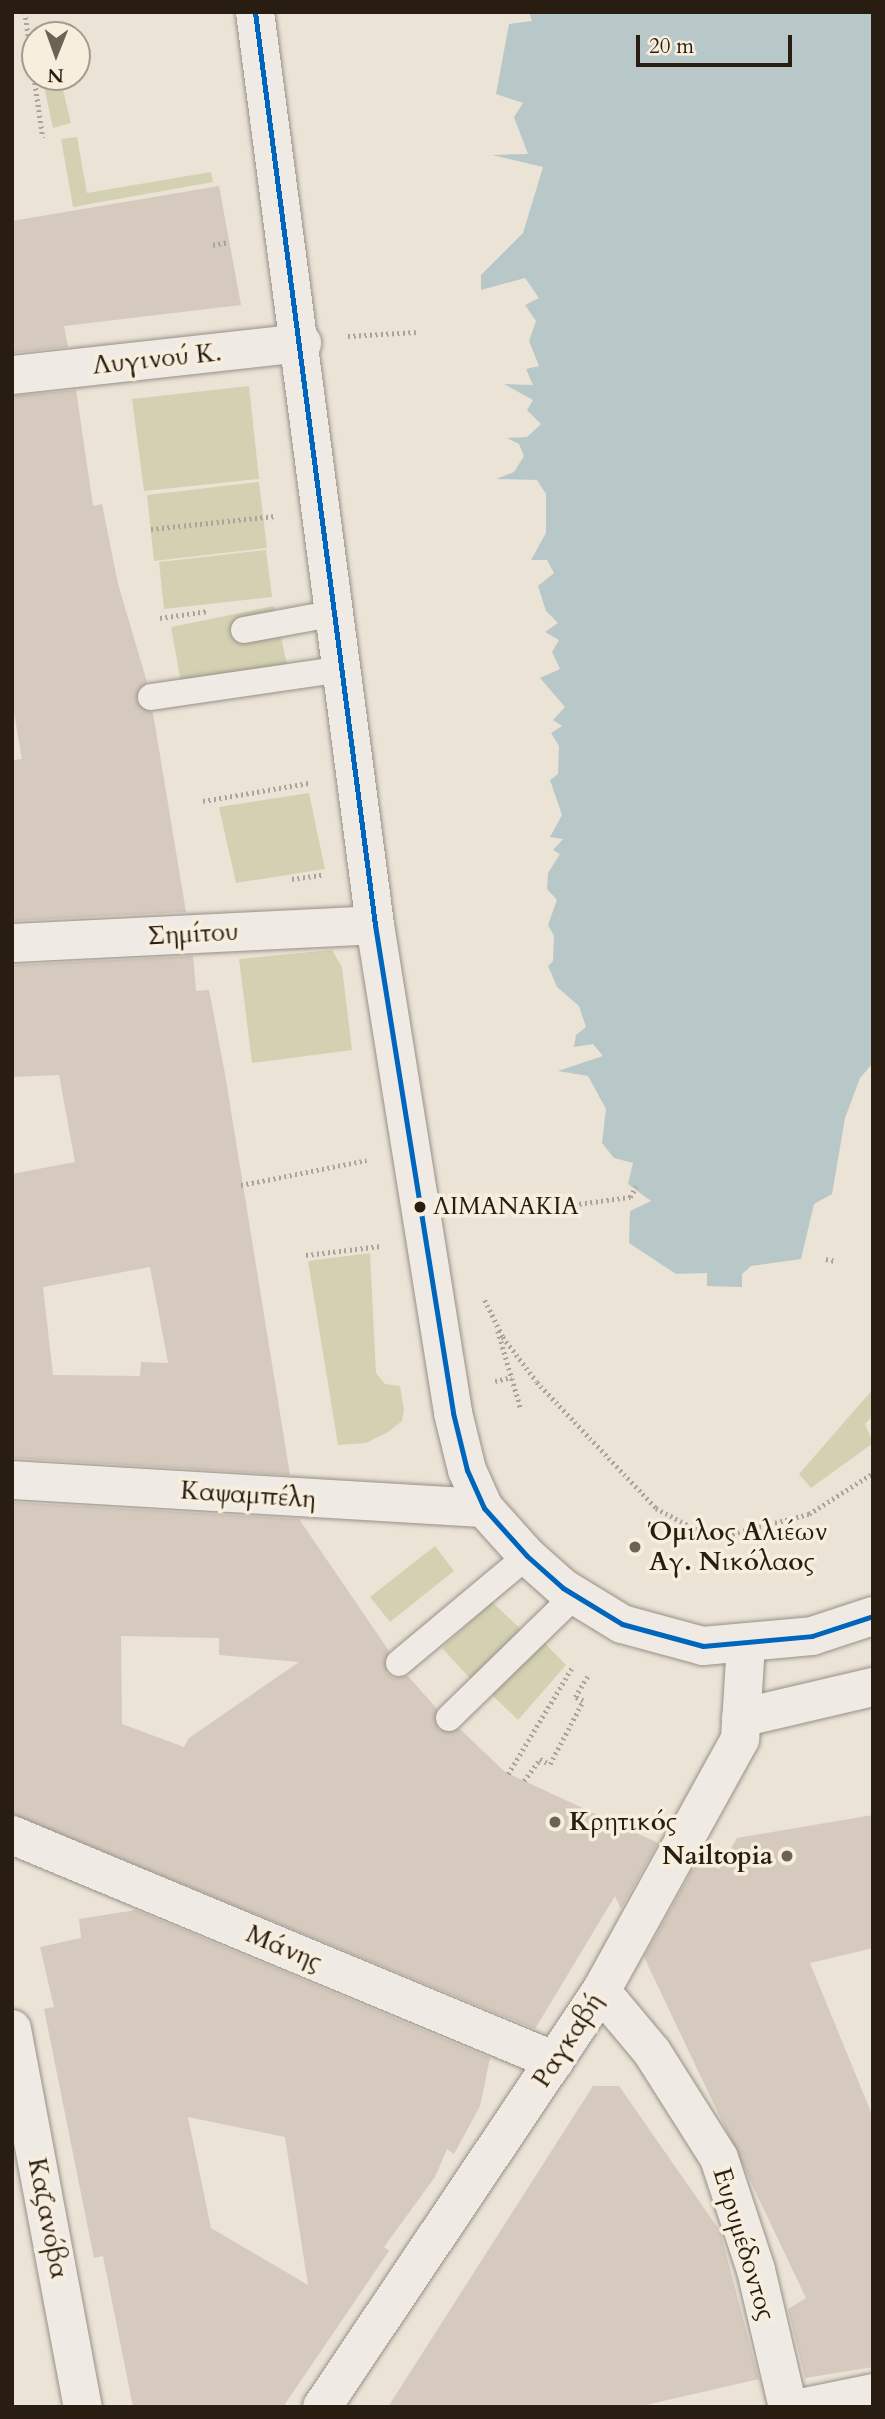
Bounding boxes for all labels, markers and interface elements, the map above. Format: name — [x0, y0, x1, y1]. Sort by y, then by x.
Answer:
north arrow — [21, 21, 91, 91]
scale bar — [640, 21, 796, 65]
text: 20 m — [649, 32, 694, 61]
text: N — [47, 62, 64, 88]
street label: Λυγινού Κ. — [91, 337, 223, 381]
street label: Σημίτου — [147, 916, 239, 952]
place label: ΛΙΜΑΝΑΚΙΑ — [433, 1193, 579, 1221]
marker: ΛΙΜΑΝΑΚΙΑ — [413, 1200, 427, 1214]
street label: Καψαμπέλη — [179, 1475, 317, 1515]
place label: Όμιλος Αλιέων Αγ. Νικόλαος — [649, 1516, 827, 1578]
marker: Όμιλος Αλιέων Αγ. Νικόλαος — [627, 1539, 643, 1555]
place label: Κρητικός — [569, 1806, 677, 1838]
marker: Κρητικός — [547, 1814, 563, 1830]
place label: Nailtopia — [662, 1840, 773, 1872]
marker: Nailtopia — [779, 1848, 795, 1864]
street label: Μάνης — [241, 1918, 327, 1978]
street label: Ραγκαβή — [526, 1987, 610, 2093]
street label: Καζανόβα — [21, 2155, 75, 2281]
street label: Ευρυμέδοντος — [706, 2164, 782, 2324]

